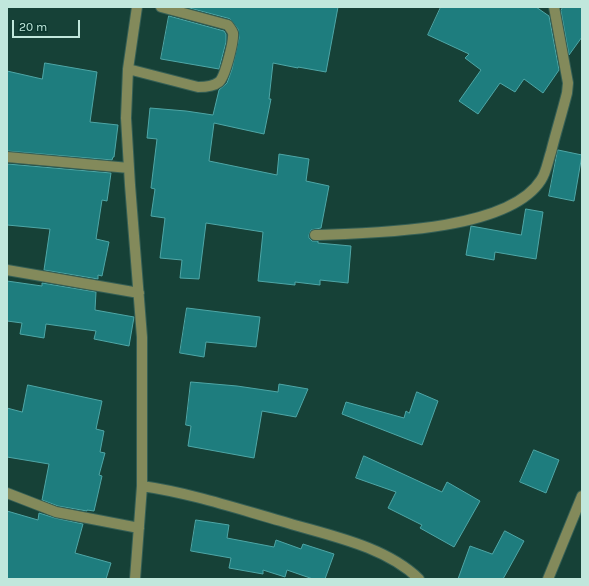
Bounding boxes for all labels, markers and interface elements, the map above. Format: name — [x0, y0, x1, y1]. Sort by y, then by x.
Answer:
scale bar — [14, 12, 82, 38]
text: 20 m — [19, 20, 47, 34]

